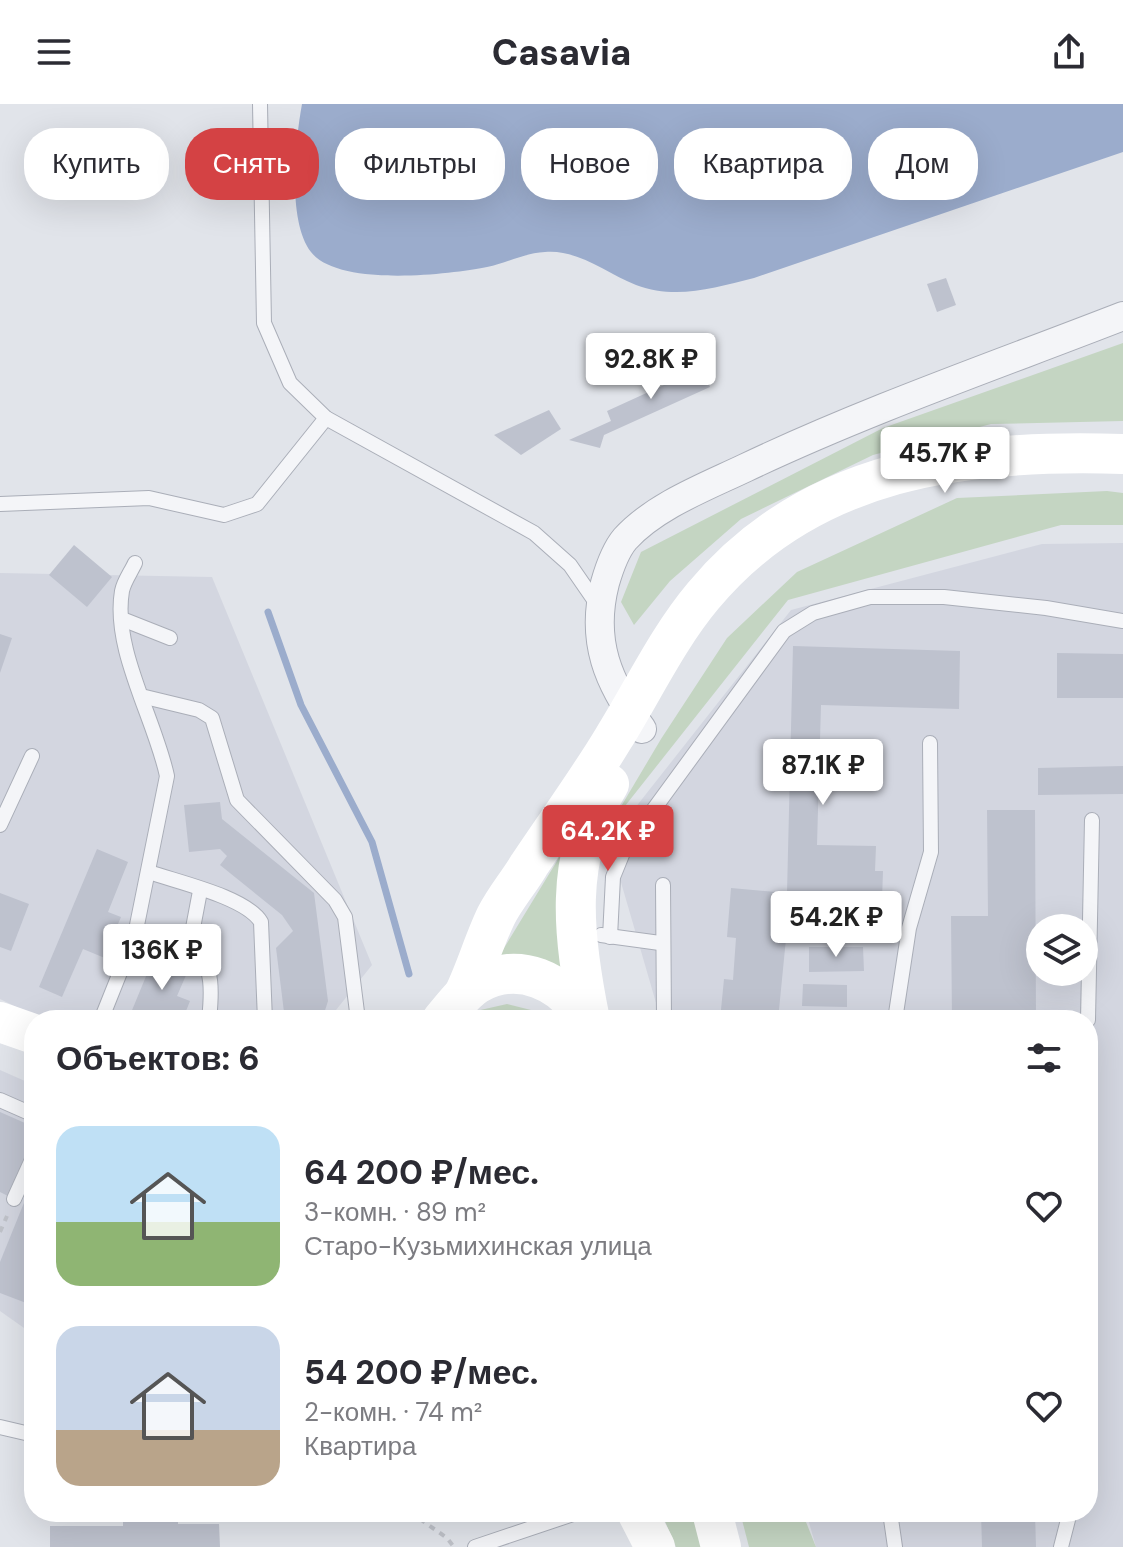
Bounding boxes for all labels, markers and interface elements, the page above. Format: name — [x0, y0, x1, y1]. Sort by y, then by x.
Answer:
text: Casavia — [492, 29, 631, 76]
icon: menu — [32, 30, 76, 74]
icon: share — [1047, 30, 1091, 74]
chip: Купить — [24, 128, 169, 200]
chip: Снять — [185, 128, 319, 200]
chip: Фильтры — [335, 128, 505, 200]
chip: Новое — [521, 128, 658, 200]
chip: Квартира — [674, 128, 852, 200]
chip: Дом — [868, 128, 978, 200]
pin: 92.8K ₽ — [577, 333, 725, 401]
text: 92.8K ₽ — [604, 342, 698, 376]
pin: 45.7K ₽ — [871, 427, 1019, 495]
text: 45.7K ₽ — [899, 436, 991, 470]
pin: 87.1K ₽ — [749, 739, 897, 807]
text: 87.1K ₽ — [781, 748, 865, 782]
pin: 64.2K ₽ — [534, 805, 682, 873]
text: 64.2K ₽ — [560, 814, 656, 848]
pin: 54.2K ₽ — [762, 891, 910, 959]
text: 54.2K ₽ — [789, 900, 883, 934]
map controls — [1026, 914, 1098, 986]
button: layers — [1026, 914, 1098, 986]
pin: 136K ₽ — [97, 924, 227, 992]
text: 136K ₽ — [121, 933, 203, 967]
text: Объектов: 6 — [56, 1036, 260, 1081]
icon: filters — [1022, 1036, 1066, 1080]
text: 64 200 ₽/мес. — [304, 1150, 539, 1195]
icon: home — [120, 1158, 216, 1254]
icon: heart — [1022, 1184, 1066, 1228]
text: 3-комн. · 89 m² — [304, 1195, 486, 1229]
text: Старо-Кузьмихинская улица — [304, 1229, 652, 1263]
text: 54 200 ₽/мес. — [304, 1350, 538, 1395]
icon: home — [120, 1358, 216, 1454]
icon: heart — [1022, 1384, 1066, 1428]
text: 2-комн. · 74 m² — [304, 1395, 482, 1429]
text: Квартира — [304, 1429, 416, 1463]

